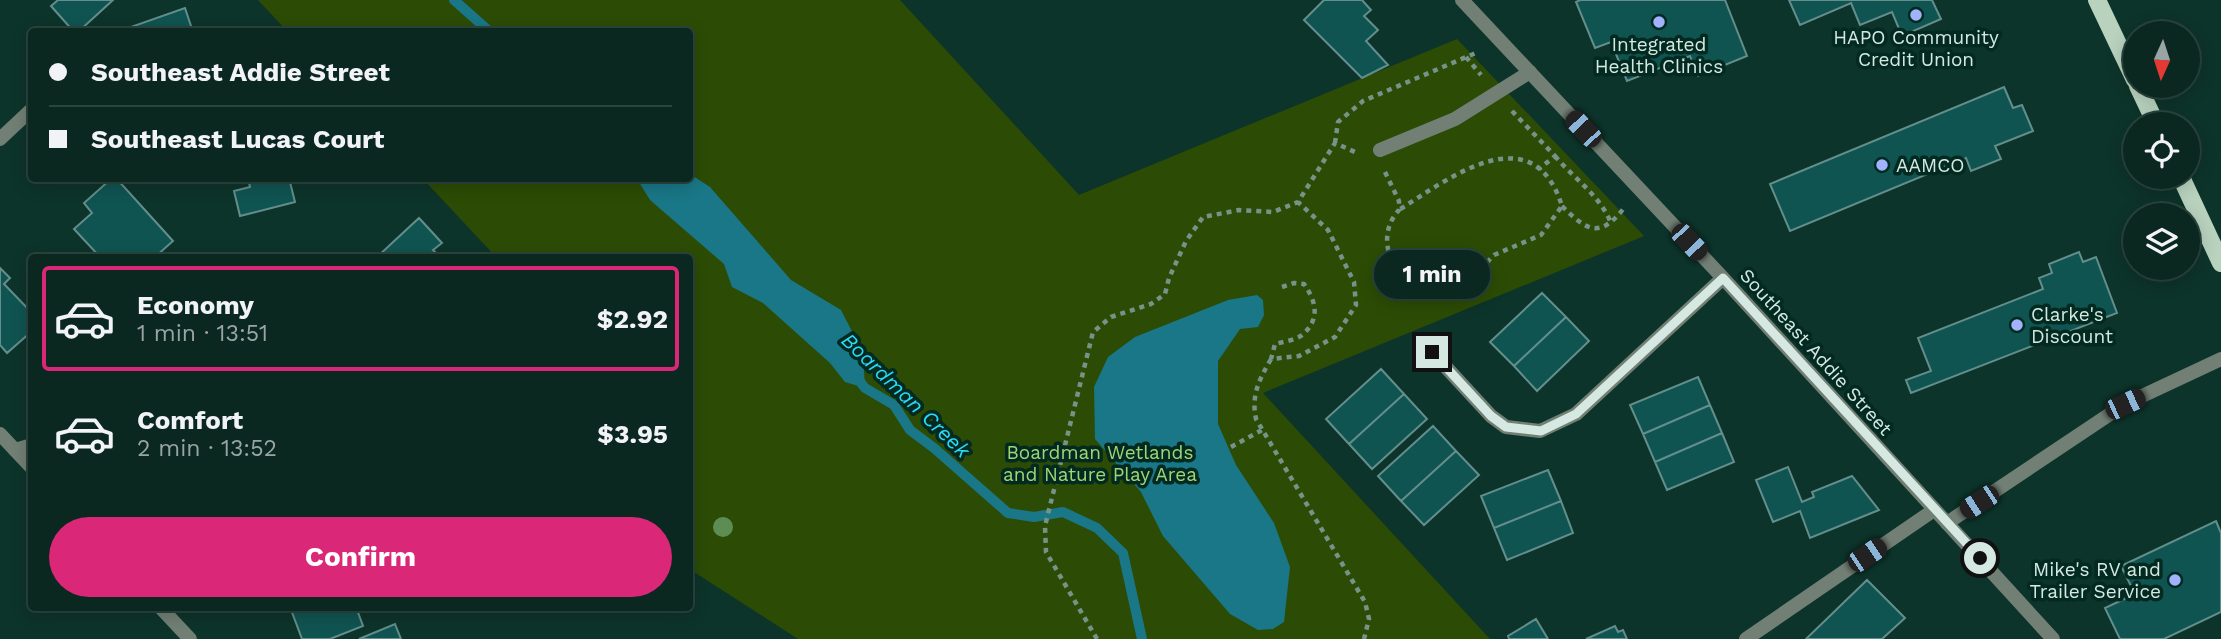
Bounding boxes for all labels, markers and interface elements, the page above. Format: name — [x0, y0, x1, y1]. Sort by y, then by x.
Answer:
marker: HAPO Community Credit Union — [1908, 7, 1924, 23]
marker: Integrated Health Clinics — [1651, 14, 1667, 30]
north arrow — [2123, 21, 2200, 98]
map controls — [2123, 21, 2200, 280]
place label: HAPO Community Credit Union — [1833, 26, 1999, 71]
place label: Integrated Health Clinics — [1595, 33, 1723, 78]
text: Southeast Addie Street — [91, 57, 390, 87]
car — [1561, 106, 1606, 152]
button: locate — [2123, 112, 2200, 189]
text: Southeast Lucas Court — [91, 124, 384, 154]
place label: AAMCO — [1896, 154, 1965, 177]
marker: AAMCO — [1874, 157, 1890, 173]
button: layers — [2123, 203, 2200, 280]
car — [1667, 219, 1712, 265]
callout: 1 min — [1374, 250, 1490, 300]
text: 1 min — [1402, 261, 1462, 288]
street label: Southeast Addie Street — [1735, 264, 1897, 440]
icon: car — [53, 287, 116, 350]
text: Economy — [137, 290, 254, 320]
place label: Clarke's Discount — [2031, 303, 2113, 348]
text: $2.92 — [597, 304, 668, 334]
marker: Clarke's Discount — [2009, 317, 2025, 333]
text: 1 min · 13:51 — [137, 320, 268, 347]
water label: Boardman Creek — [836, 327, 976, 463]
route end — [1416, 336, 1448, 368]
car — [2102, 386, 2149, 422]
icon: car — [53, 402, 116, 465]
text: Comfort — [137, 405, 243, 435]
text: $3.95 — [597, 419, 668, 449]
text: 2 min · 13:52 — [137, 435, 277, 462]
park label: Boardman Wetlands and Nature Play Area — [1003, 441, 1197, 486]
car — [1956, 482, 2003, 522]
button: Confirm — [49, 517, 672, 597]
car — [1844, 535, 1891, 575]
route start — [1964, 542, 1996, 574]
place label: Mike's RV and Trailer Service — [2030, 558, 2161, 603]
marker: Mike's RV and Trailer Service — [2167, 572, 2183, 588]

